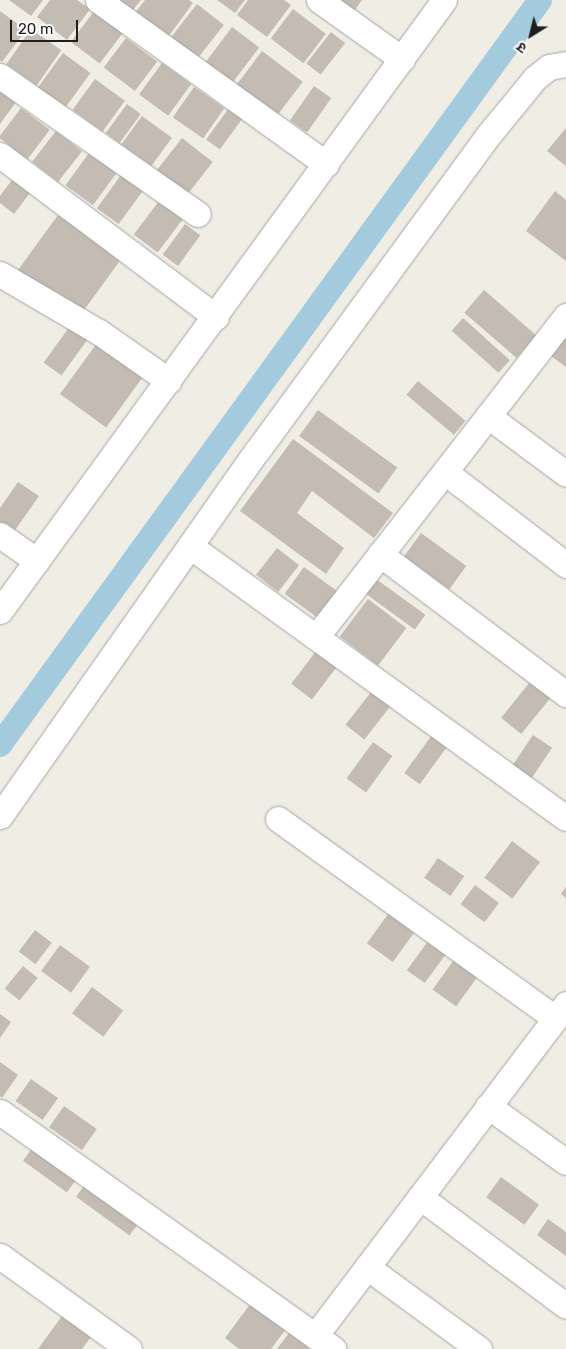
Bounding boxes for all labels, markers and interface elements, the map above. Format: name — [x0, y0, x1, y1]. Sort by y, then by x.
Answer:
scale bar — [12, 10, 80, 42]
north arrow — [506, 10, 556, 60]
text: 20 m — [18, 20, 53, 38]
text: उ — [514, 38, 530, 57]

